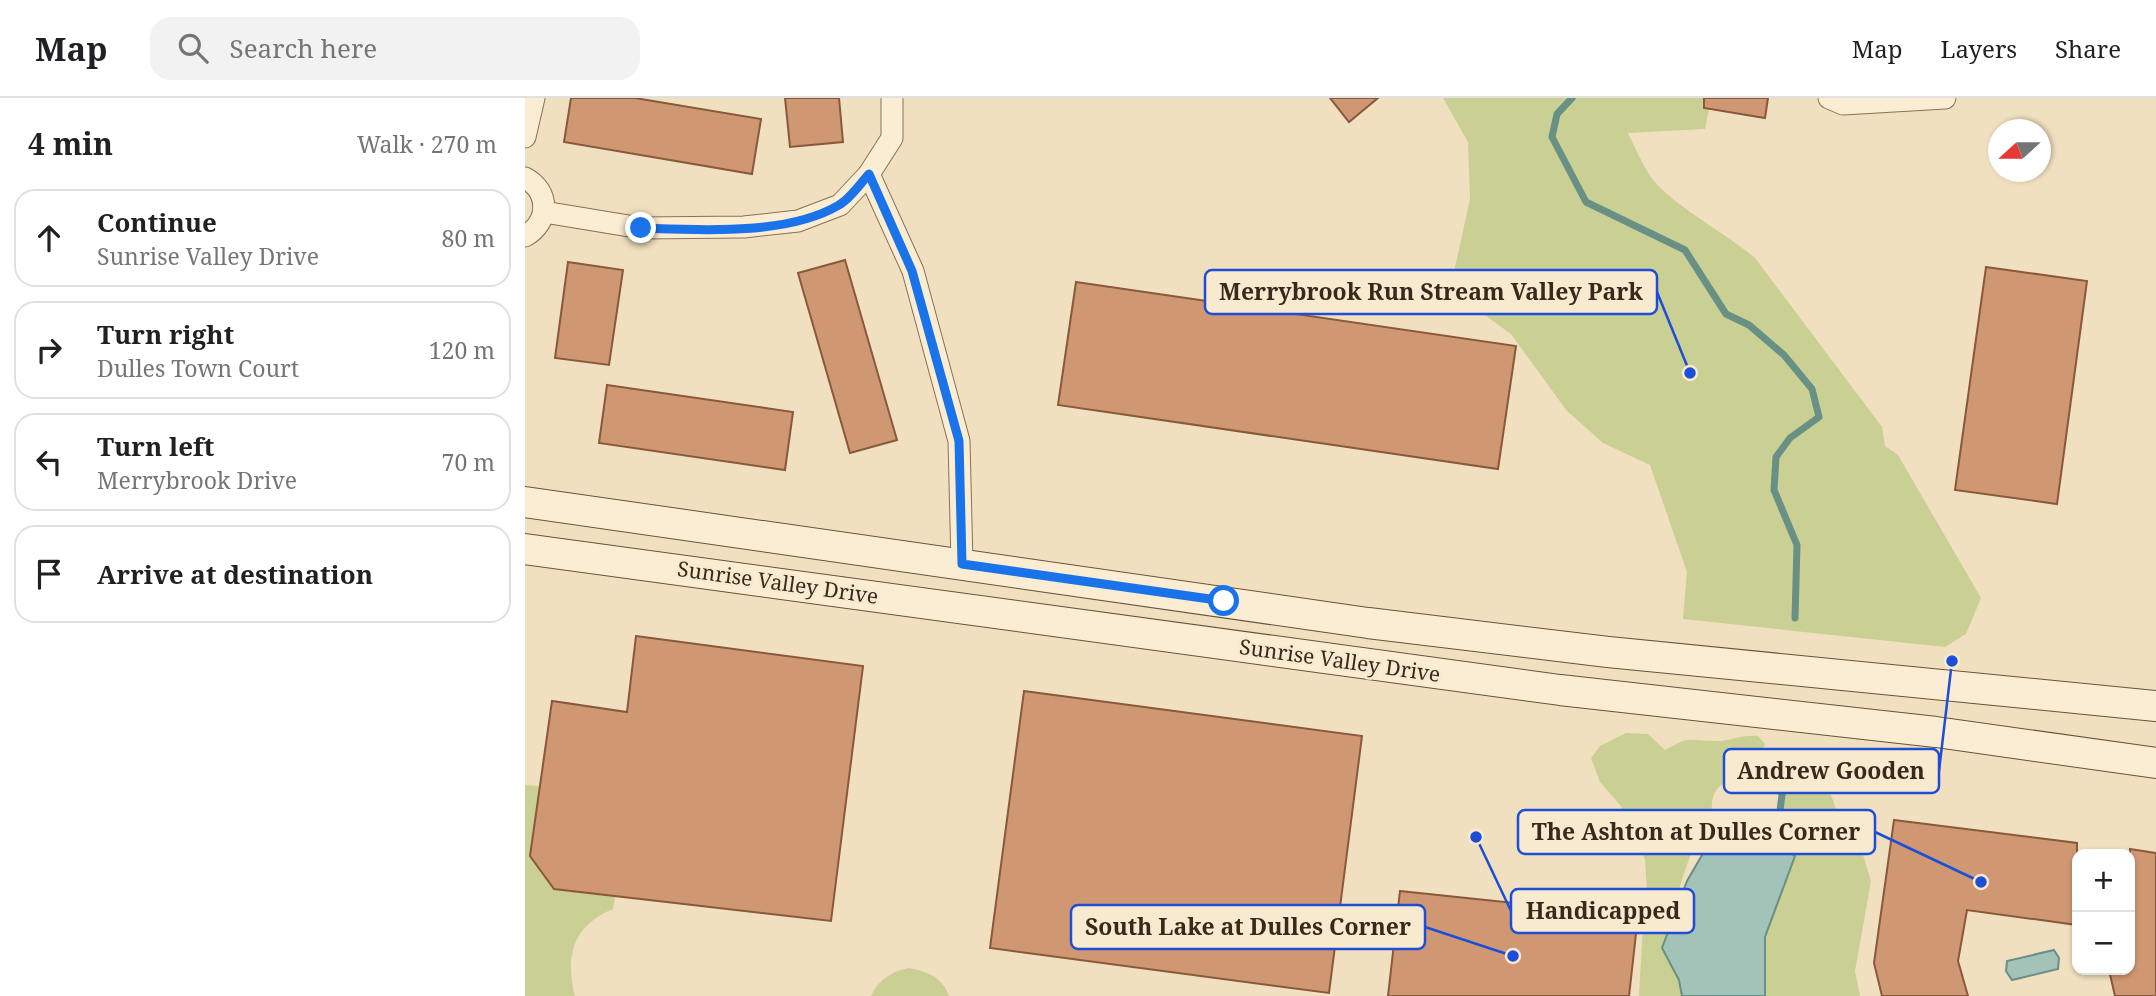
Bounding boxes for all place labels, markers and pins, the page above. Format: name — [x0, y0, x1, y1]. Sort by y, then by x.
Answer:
callout: Merrybrook Run Stream Valley Park — [1205, 270, 1657, 314]
callout: Andrew Gooden — [1724, 749, 1939, 793]
callout: The Ashton at Dulles Corner — [1518, 810, 1875, 854]
callout: Handicapped — [1511, 889, 1694, 933]
callout: South Lake at Dulles Corner — [1071, 905, 1425, 949]

